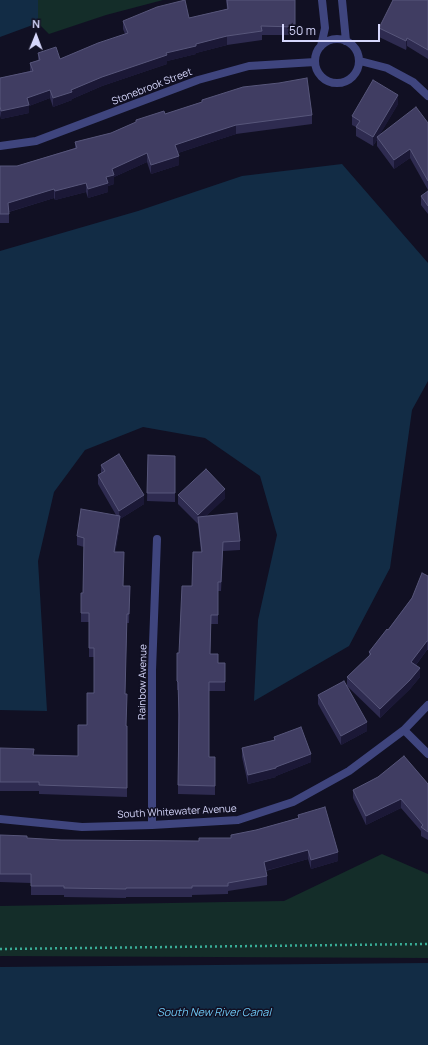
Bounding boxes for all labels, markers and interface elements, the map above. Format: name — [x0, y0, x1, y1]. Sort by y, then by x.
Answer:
north arrow — [16, 16, 56, 56]
text: N — [32, 16, 40, 31]
scale bar — [284, 16, 382, 42]
text: 50 m — [289, 22, 316, 39]
street label: Stonebrook Street — [110, 66, 194, 108]
street label: Rainbow Avenue — [136, 644, 150, 720]
street label: South Whitewater Avenue — [117, 803, 237, 821]
water label: South New River Canal — [157, 1006, 271, 1020]

